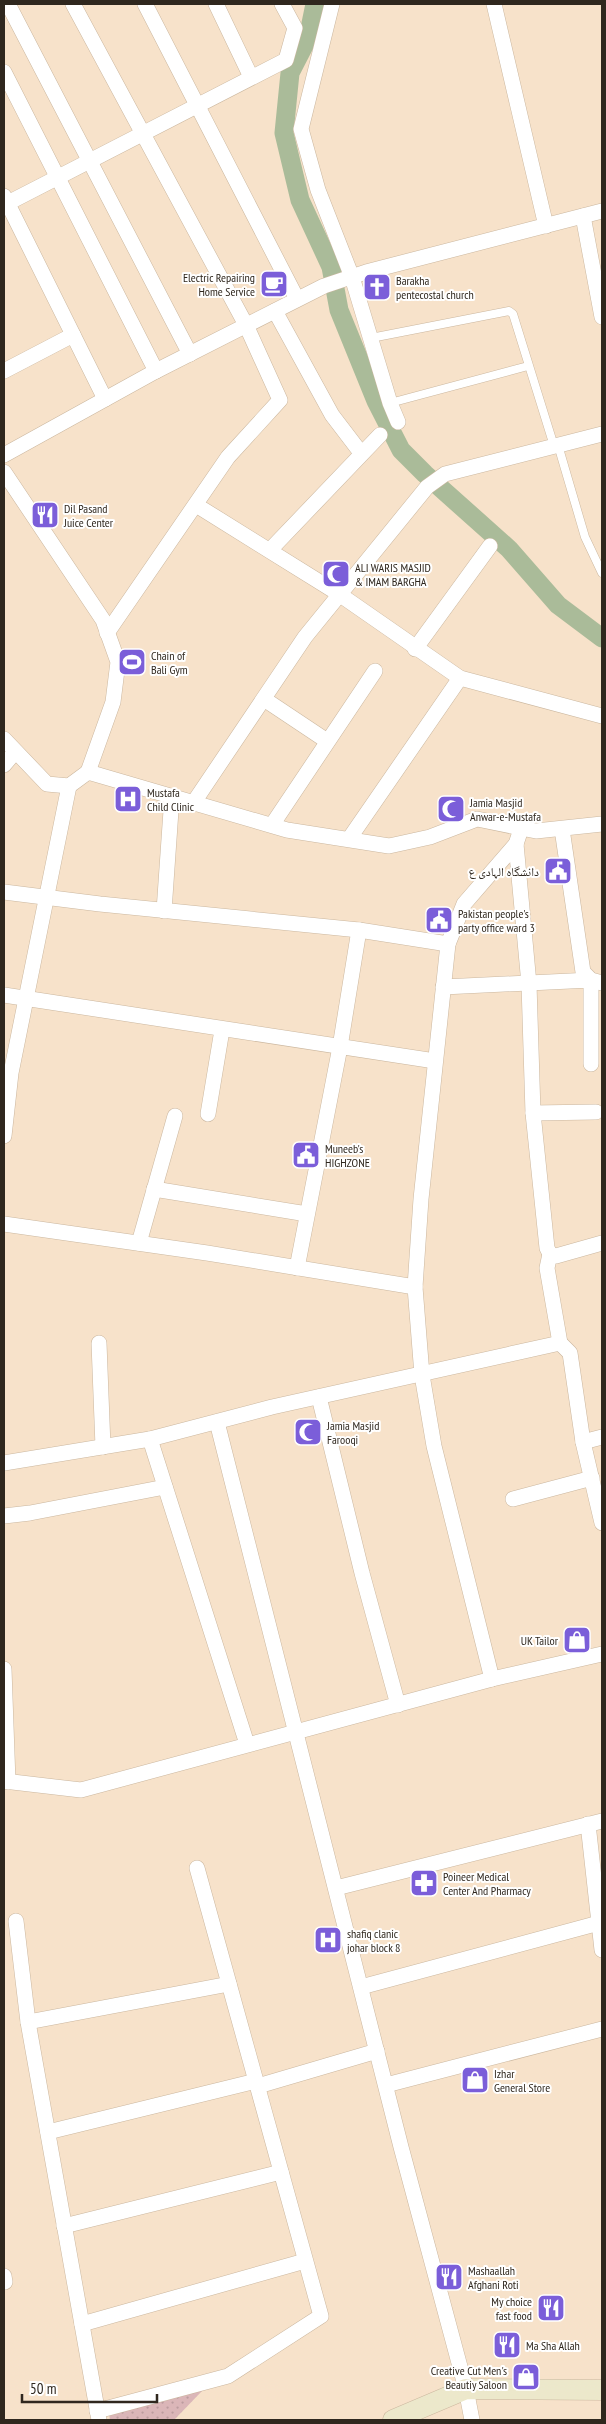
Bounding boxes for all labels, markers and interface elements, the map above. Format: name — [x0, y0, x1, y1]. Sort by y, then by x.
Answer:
cafe icon: Electric Repairing Home Service — [259, 269, 289, 299]
place label: Electric Repairing Home Service — [183, 270, 255, 299]
church icon: Barakha pentecostal church — [362, 272, 392, 302]
place label: Barakha pentecostal church — [396, 273, 474, 302]
restaurant icon: Dil Pasand Juice Center — [30, 500, 60, 530]
place label: Dil Pasand Juice Center — [63, 501, 114, 530]
mosque icon: ALI WARIS MASJID & IMAM BARGHA — [321, 559, 351, 589]
place label: ALI WARIS MASJID & IMAM BARGHA — [355, 560, 431, 589]
sports icon: Chain of Bali Gym — [117, 647, 147, 677]
place label: Chain of Bali Gym — [151, 648, 188, 677]
hospital icon: Mustafa Child Clinic — [113, 784, 143, 814]
place label: Mustafa Child Clinic — [147, 785, 195, 814]
mosque icon: Jamia Masjid Anwar-e-Mustafa — [436, 794, 466, 824]
place label: Jamia Masjid Anwar-e-Mustafa — [469, 795, 541, 824]
public building icon: دانشگاہ الہادی ع — [543, 856, 573, 886]
place label: دانشگاہ الہادی ع — [469, 864, 539, 880]
public building icon: Pakistan people's party office ward 3 — [424, 905, 454, 935]
place label: Pakistan people's party office ward 3 — [458, 906, 535, 935]
public building icon: Muneeb's HIGHZONE — [291, 1140, 321, 1170]
place label: Muneeb's HIGHZONE — [325, 1141, 370, 1170]
mosque icon: Jamia Masjid Farooqi — [293, 1417, 323, 1447]
place label: Jamia Masjid Farooqi — [326, 1418, 379, 1447]
shop icon: UK Tailor — [562, 1625, 592, 1655]
place label: UK Tailor — [521, 1633, 559, 1648]
pharmacy icon: Poineer Medical Center And Pharmacy — [409, 1868, 439, 1898]
place label: Poineer Medical Center And Pharmacy — [443, 1869, 531, 1898]
hospital icon: shafiq clanic johar block 8 — [313, 1925, 343, 1955]
place label: shafiq clanic johar block 8 — [347, 1926, 400, 1955]
shop icon: Izhar General Store — [460, 2065, 490, 2095]
place label: Izhar General Store — [494, 2066, 550, 2095]
restaurant icon: Mashaallah Afghani Roti — [434, 2262, 464, 2292]
place label: Mashaallah Afghani Roti — [468, 2263, 519, 2292]
restaurant icon: My choice fast food — [536, 2293, 566, 2323]
place label: My choice fast food — [491, 2294, 532, 2323]
restaurant icon: Ma Sha Allah — [492, 2330, 522, 2360]
place label: Ma Sha Allah — [526, 2338, 580, 2353]
shop icon: Creative Cut Men's Beautiy Saloon — [511, 2362, 541, 2392]
place label: Creative Cut Men's Beautiy Saloon — [431, 2363, 507, 2392]
scale bar — [22, 2372, 158, 2404]
text: 50 m — [30, 2379, 56, 2398]

